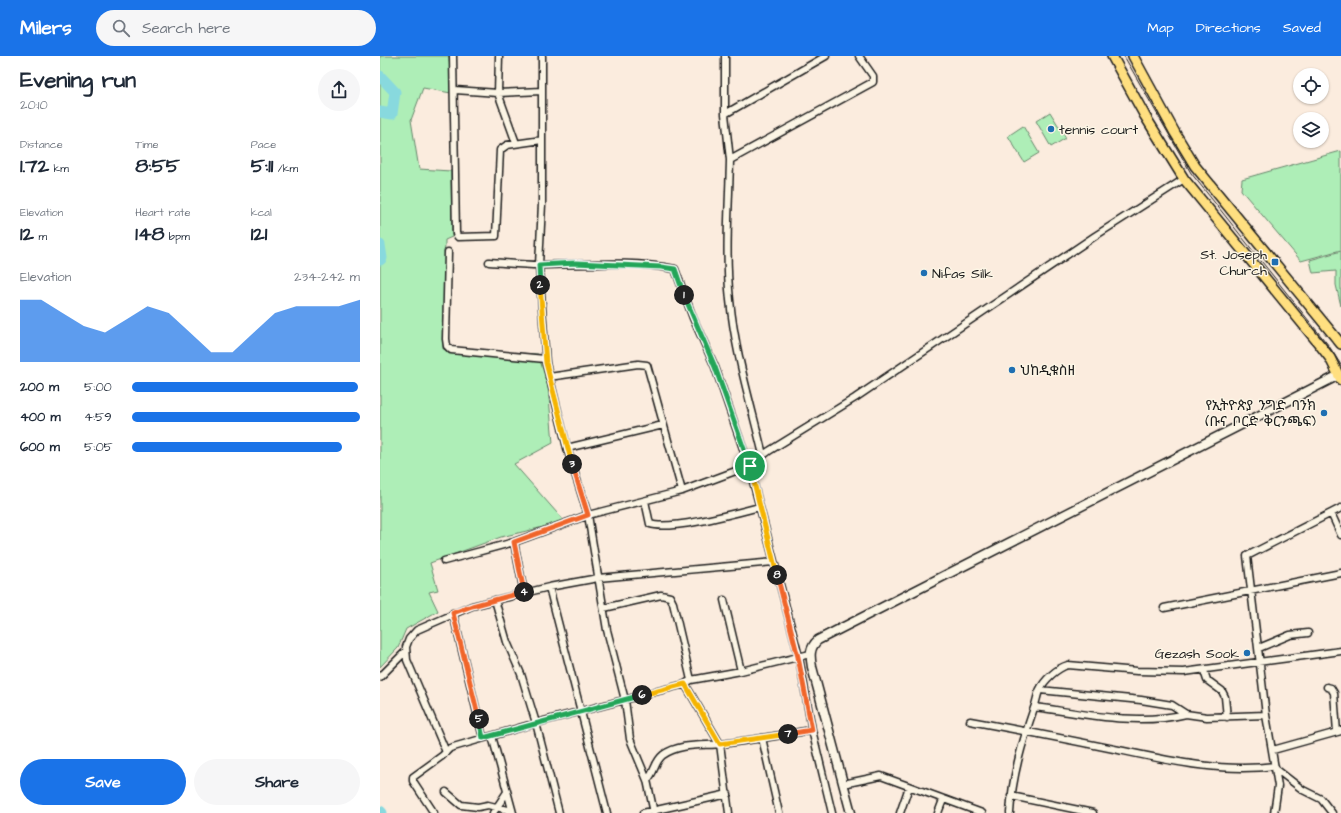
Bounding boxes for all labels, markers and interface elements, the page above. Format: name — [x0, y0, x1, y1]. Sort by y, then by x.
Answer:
search box — [96, 10, 376, 46]
text: Milers — [20, 15, 72, 42]
icon: search — [110, 17, 132, 39]
text: Search here — [142, 18, 230, 39]
text: Map — [1147, 18, 1174, 38]
text: Directions — [1196, 18, 1261, 38]
text: Saved — [1283, 18, 1321, 38]
text: Evening run — [20, 65, 136, 96]
map controls — [1293, 68, 1329, 148]
button: locate — [1293, 68, 1329, 104]
button: share — [318, 69, 360, 111]
text: 20:10 — [20, 96, 48, 114]
button: layers — [1293, 112, 1329, 148]
place label: tennis court — [1059, 120, 1139, 140]
marker: tennis court — [1046, 124, 1056, 134]
text: Distance — [20, 137, 63, 152]
text: Time — [135, 137, 158, 152]
text: Pace — [251, 137, 276, 152]
text: 1.72 — [20, 152, 49, 180]
text: 8:55 — [135, 152, 180, 180]
text: 5:11 — [251, 152, 273, 180]
text: km — [49, 161, 69, 176]
text: /km — [273, 161, 298, 176]
text: Elevation — [20, 205, 63, 220]
text: Heart rate — [135, 205, 191, 220]
text: kcal — [251, 205, 272, 220]
text: 12 — [20, 220, 34, 248]
text: 148 — [135, 220, 164, 248]
text: 121 — [251, 220, 267, 248]
text: m — [34, 229, 47, 244]
text: bpm — [164, 229, 190, 244]
place label: St. Joseph Church — [1200, 245, 1267, 281]
marker: St. Joseph Church — [1270, 257, 1280, 267]
place label: Nifas Silk — [932, 264, 993, 284]
text: Elevation — [20, 268, 71, 286]
text: 234–242 m — [294, 268, 360, 286]
marker: Nifas Silk — [919, 268, 929, 278]
pin: 2 — [530, 275, 550, 295]
text: 2 — [537, 277, 543, 292]
pin: 1 — [674, 285, 694, 305]
text: 1 — [683, 287, 685, 302]
place label: ህከዲቁስዘ — [1020, 361, 1075, 381]
marker: ህከዲቁስዘ — [1007, 365, 1017, 375]
text: 200 m — [20, 378, 59, 396]
text: 5:00 — [84, 378, 112, 396]
place label: የኢትዮጵያ ንግድ ባንክ (ቡና ቦርድ ቅርንጫፍ) — [1205, 396, 1316, 432]
text: 400 m — [20, 408, 61, 426]
text: 4:59 — [84, 408, 112, 426]
marker: የኢትዮጵያ ንግድ ባንክ (ቡና ቦርድ ቅርንጫፍ) — [1319, 408, 1329, 418]
text: 600 m — [20, 438, 60, 456]
text: 5:05 — [84, 438, 113, 456]
pin — [733, 449, 767, 483]
pin: 3 — [562, 454, 582, 474]
icon: arrive — [739, 455, 761, 477]
text: 3 — [569, 456, 575, 471]
pin: 8 — [767, 565, 787, 585]
text: 8 — [773, 567, 781, 582]
pin: 4 — [514, 582, 534, 602]
text: 4 — [520, 584, 528, 599]
place label: Gezash Sook — [1155, 644, 1239, 664]
marker: Gezash Sook — [1242, 648, 1252, 658]
pin: 6 — [632, 685, 652, 705]
text: 6 — [639, 687, 645, 702]
pin: 5 — [469, 709, 489, 729]
text: 5 — [475, 711, 483, 726]
pin: 7 — [778, 724, 798, 744]
text: 7 — [785, 726, 791, 741]
button: Save — [20, 759, 186, 805]
button: Share — [194, 759, 360, 805]

